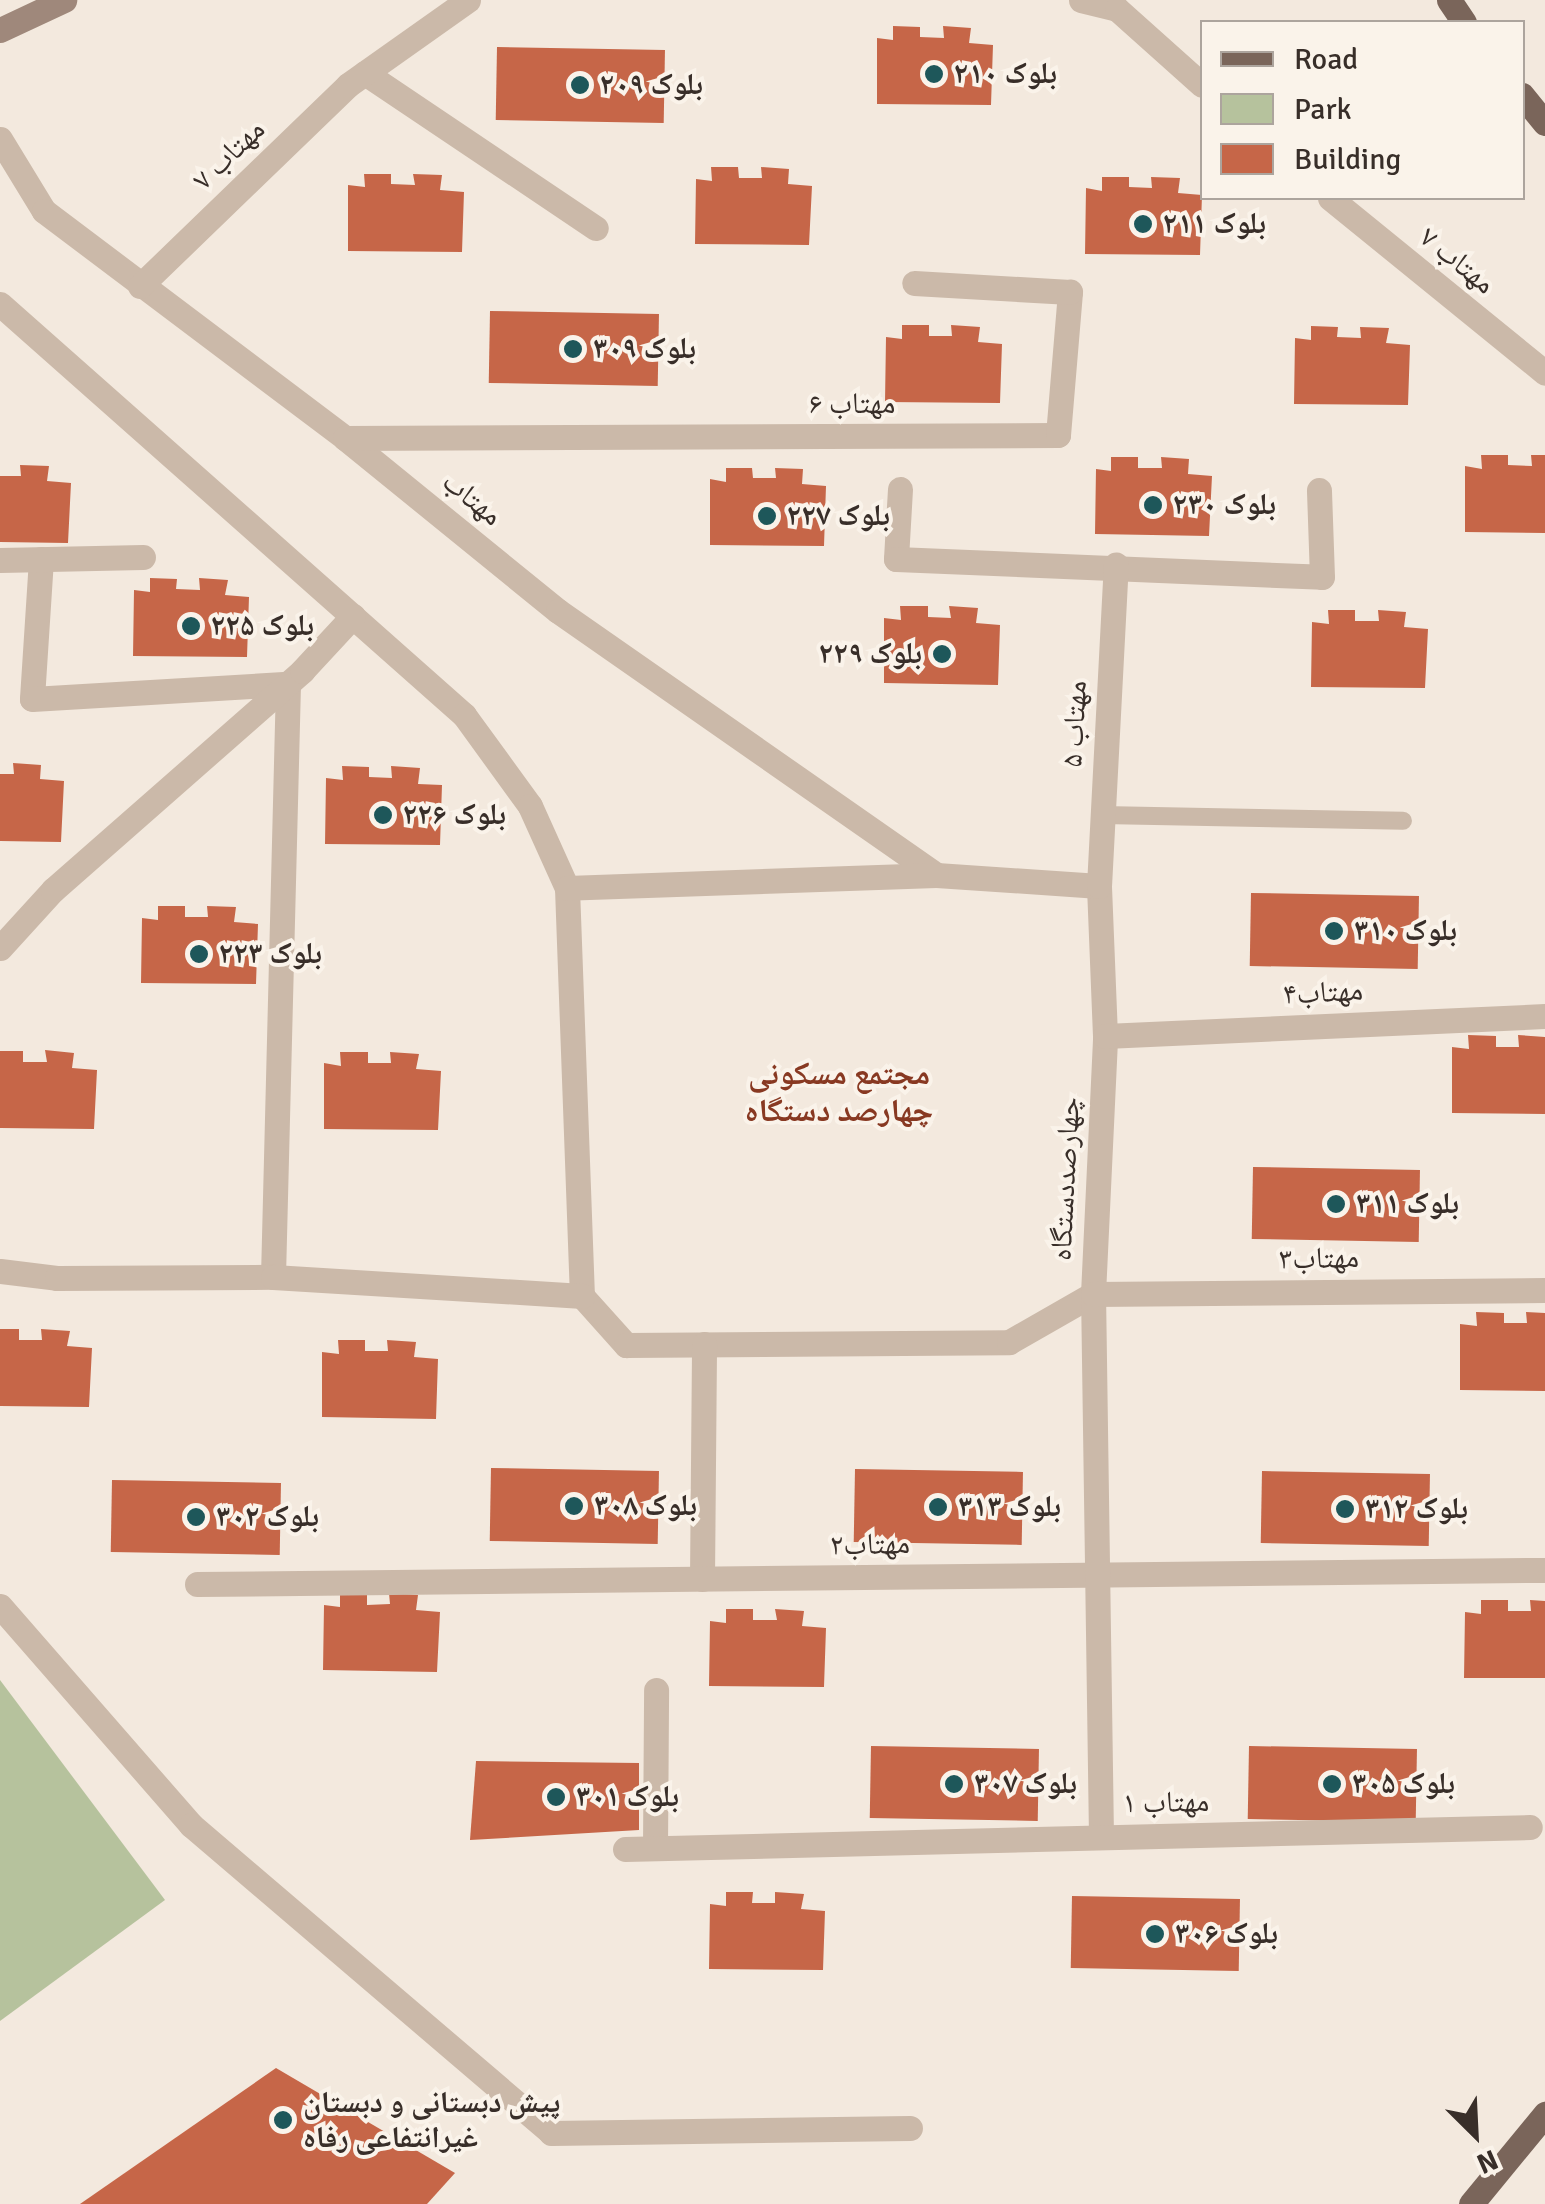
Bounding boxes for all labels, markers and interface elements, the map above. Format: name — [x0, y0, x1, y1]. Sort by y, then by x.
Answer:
legend — [1200, 20, 1525, 200]
text: Road — [1294, 41, 1358, 78]
place label: بلوک ۲۱۰ — [954, 56, 1057, 92]
marker: بلوک ۲۱۰ — [923, 63, 945, 85]
place label: بلوک ۲۰۹ — [600, 67, 703, 103]
marker: بلوک ۲۰۹ — [569, 74, 591, 96]
text: Park — [1294, 91, 1352, 128]
street label: مهتاب ۷ — [185, 112, 273, 198]
text: Building — [1294, 141, 1401, 178]
place label: بلوک ۲۱۱ — [1163, 206, 1266, 242]
marker: بلوک ۲۱۱ — [1132, 213, 1154, 235]
street label: مهتاب ۷ — [1412, 220, 1502, 302]
place label: بلوک ۳۰۹ — [593, 331, 696, 367]
marker: بلوک ۳۰۹ — [562, 338, 584, 360]
street label: مهتاب ۶ — [809, 386, 895, 422]
street label: مهتاب — [435, 464, 509, 534]
place label: بلوک ۲۳۰ — [1173, 487, 1276, 523]
marker: بلوک ۲۳۰ — [1142, 494, 1164, 516]
place label: بلوک ۲۲۷ — [787, 498, 890, 534]
marker: بلوک ۲۲۷ — [756, 505, 778, 527]
place label: بلوک ۲۲۵ — [211, 608, 314, 644]
marker: بلوک ۲۲۵ — [180, 615, 202, 637]
place label: بلوک ۲۲۹ — [819, 636, 922, 672]
marker: بلوک ۲۲۹ — [931, 643, 953, 665]
street label: مهتاب ۵ — [1055, 680, 1095, 768]
place label: بلوک ۲۲۶ — [403, 797, 506, 833]
marker: بلوک ۲۲۶ — [372, 804, 394, 826]
place label: بلوک ۳۱۰ — [1354, 913, 1457, 949]
marker: بلوک ۳۱۰ — [1323, 920, 1345, 942]
place label: بلوک ۲۲۳ — [219, 936, 322, 972]
marker: بلوک ۲۲۳ — [188, 943, 210, 965]
street label: مهتاب۴ — [1282, 973, 1364, 1013]
district label: مجتمع مسکونی چهارصد دستگاه — [745, 1056, 933, 1131]
street label: چهارصددستگاه — [1044, 1096, 1088, 1262]
place label: بلوک ۳۱۱ — [1356, 1186, 1459, 1222]
marker: بلوک ۳۱۱ — [1325, 1193, 1347, 1215]
street label: مهتاب۳ — [1279, 1240, 1359, 1278]
place label: بلوک ۳۰۸ — [594, 1488, 697, 1524]
place label: بلوک ۳۱۳ — [958, 1489, 1061, 1525]
place label: بلوک ۳۱۲ — [1365, 1491, 1468, 1527]
marker: بلوک ۳۰۸ — [563, 1495, 585, 1517]
marker: بلوک ۳۱۳ — [927, 1496, 949, 1518]
marker: بلوک ۳۱۲ — [1334, 1498, 1356, 1520]
place label: بلوک ۳۰۲ — [216, 1499, 319, 1535]
marker: بلوک ۳۰۲ — [185, 1506, 207, 1528]
street label: مهتاب۲ — [830, 1526, 910, 1564]
place label: بلوک ۳۰۷ — [974, 1766, 1077, 1802]
place label: بلوک ۳۰۵ — [1352, 1766, 1455, 1802]
marker: بلوک ۳۰۷ — [943, 1773, 965, 1795]
marker: بلوک ۳۰۵ — [1321, 1773, 1343, 1795]
place label: بلوک ۳۰۱ — [576, 1779, 679, 1815]
street label: مهتاب ۱ — [1122, 1784, 1210, 1822]
marker: بلوک ۳۰۱ — [545, 1786, 567, 1808]
place label: بلوک ۳۰۶ — [1175, 1916, 1278, 1952]
marker: بلوک ۳۰۶ — [1144, 1923, 1166, 1945]
north arrow — [1425, 2084, 1525, 2184]
place label: پیش دبستانی و دبستان غیرانتفاعی رفاه — [303, 2085, 560, 2156]
marker: پیش دبستانی و دبستان غیرانتفاعی رفاه — [272, 2109, 294, 2131]
text: N — [1471, 2142, 1503, 2181]

